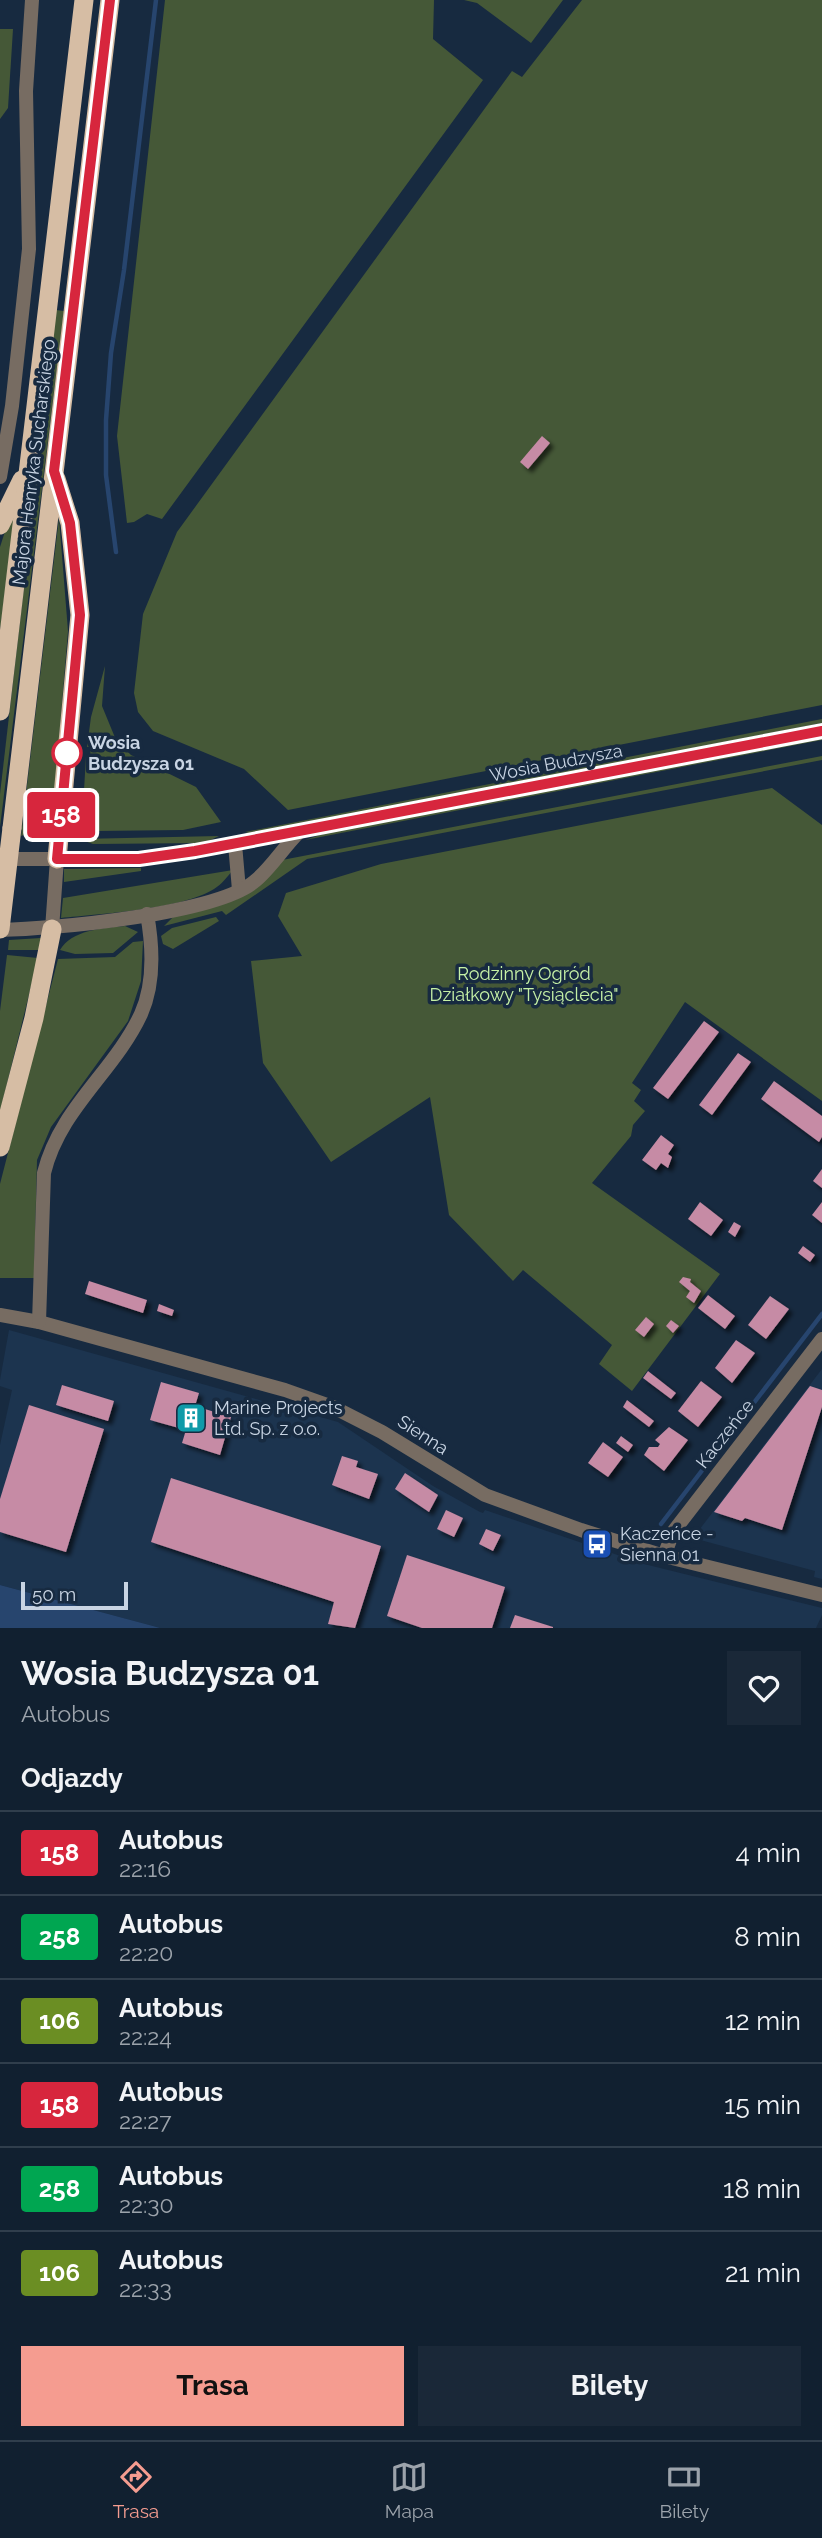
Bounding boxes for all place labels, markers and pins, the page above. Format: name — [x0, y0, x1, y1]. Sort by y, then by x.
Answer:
place label: Wosia Budzysza 01 — [88, 732, 194, 774]
marker: Wosia Budzysza 01 — [52, 738, 82, 768]
place label: Marine Projects Ltd. Sp. z o.o. — [214, 1397, 343, 1439]
building icon: Marine Projects Ltd. Sp. z o.o. — [174, 1401, 208, 1435]
place label: Kaczeńce - Sienna 01 — [620, 1523, 714, 1565]
bus stop icon: Kaczeńce - Sienna 01 — [580, 1527, 614, 1561]

